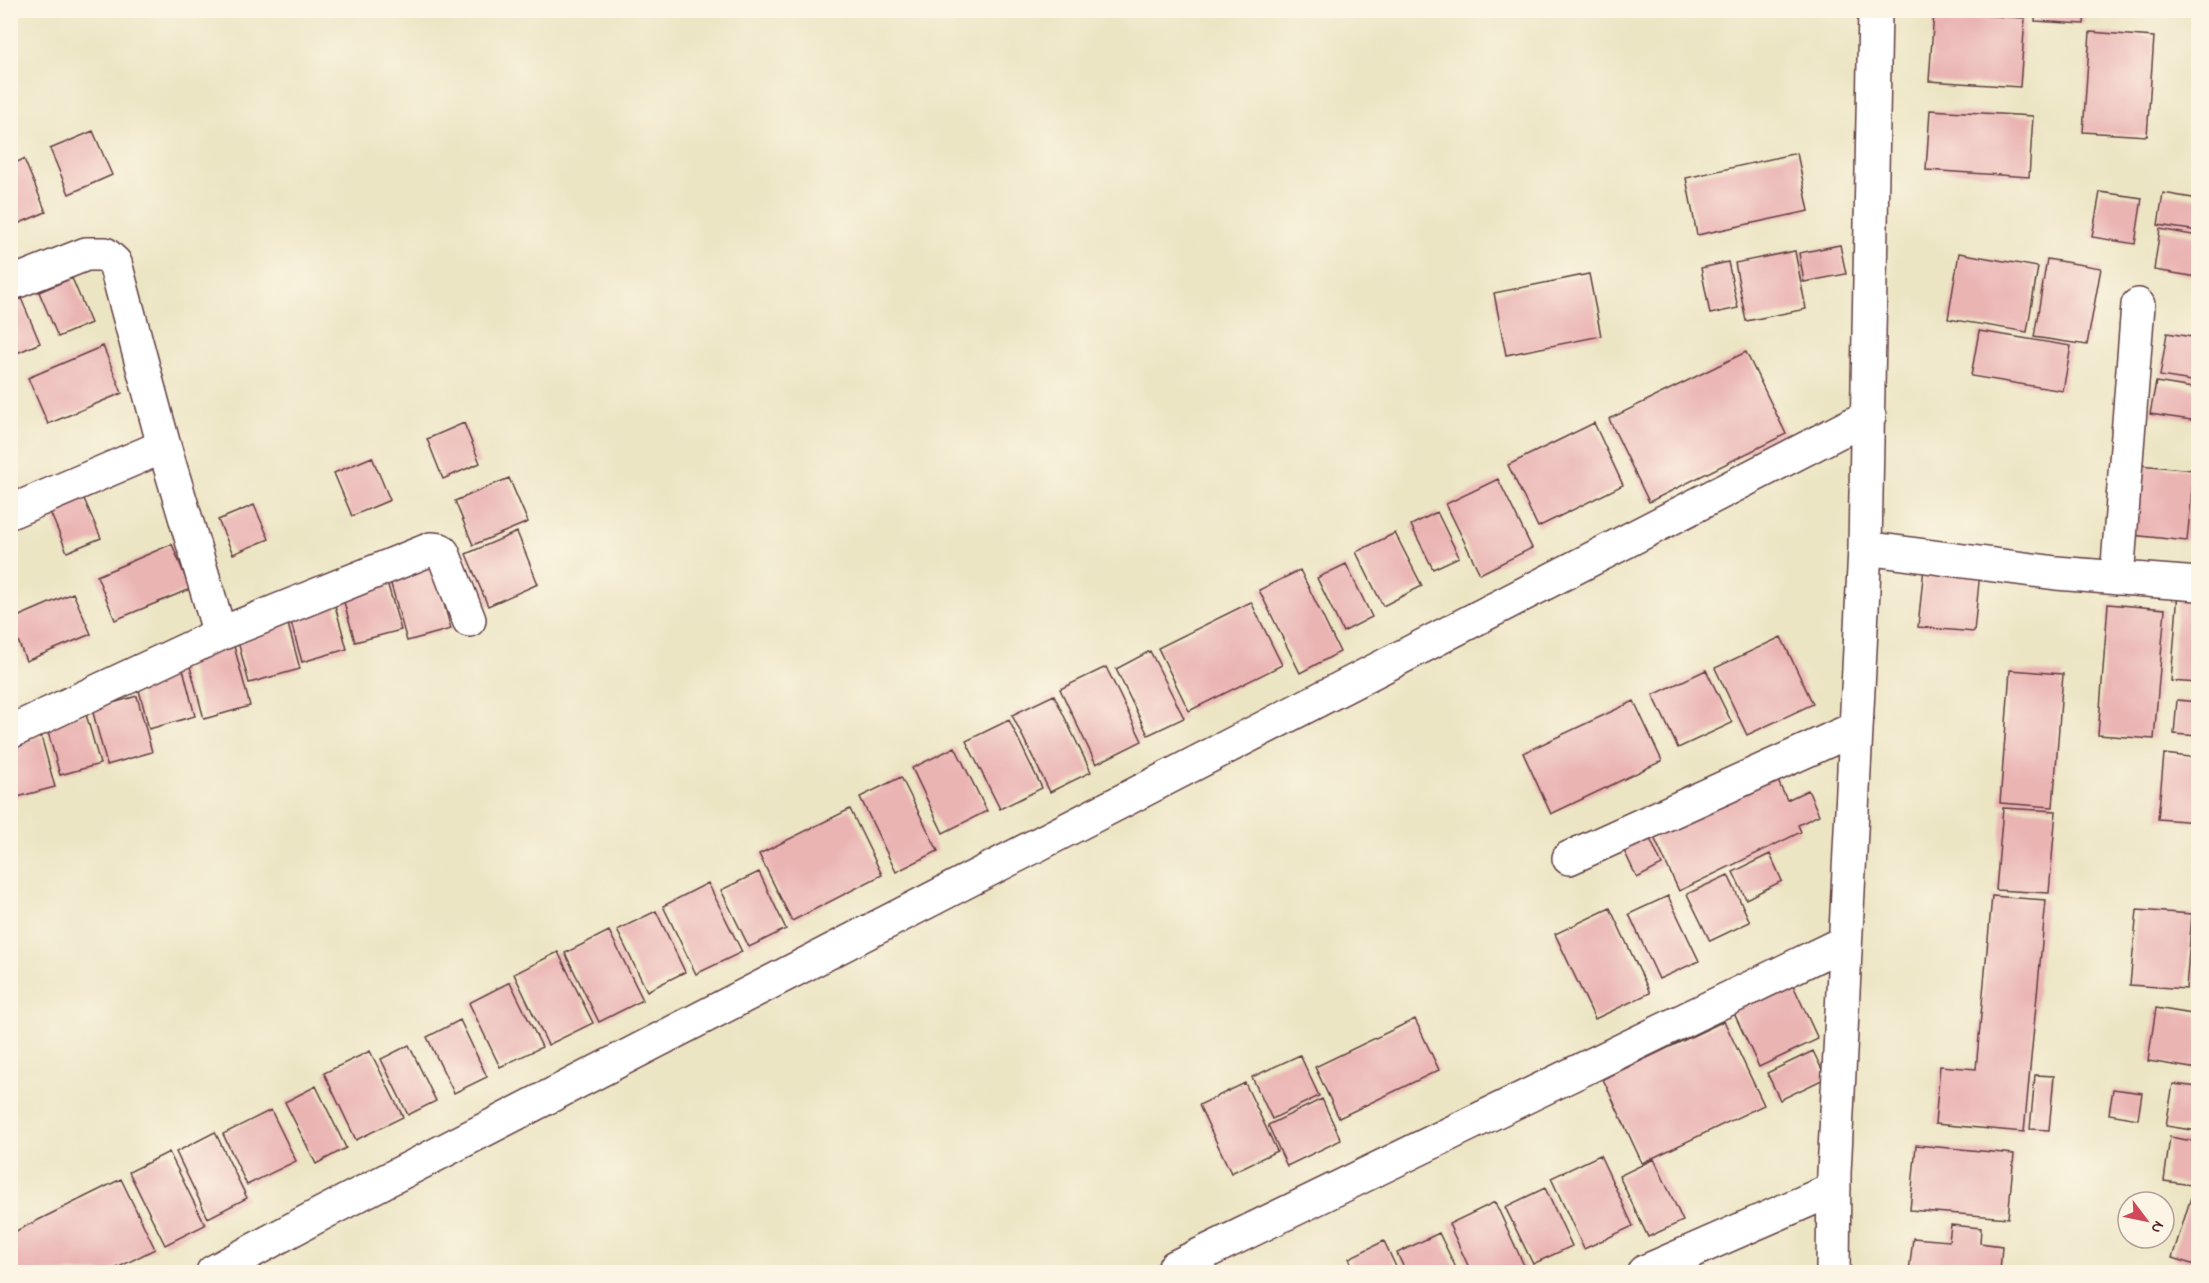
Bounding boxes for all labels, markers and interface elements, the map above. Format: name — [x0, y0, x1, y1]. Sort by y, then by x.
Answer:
north arrow — [2116, 1190, 2176, 1250]
text: N — [2144, 1216, 2170, 1238]

